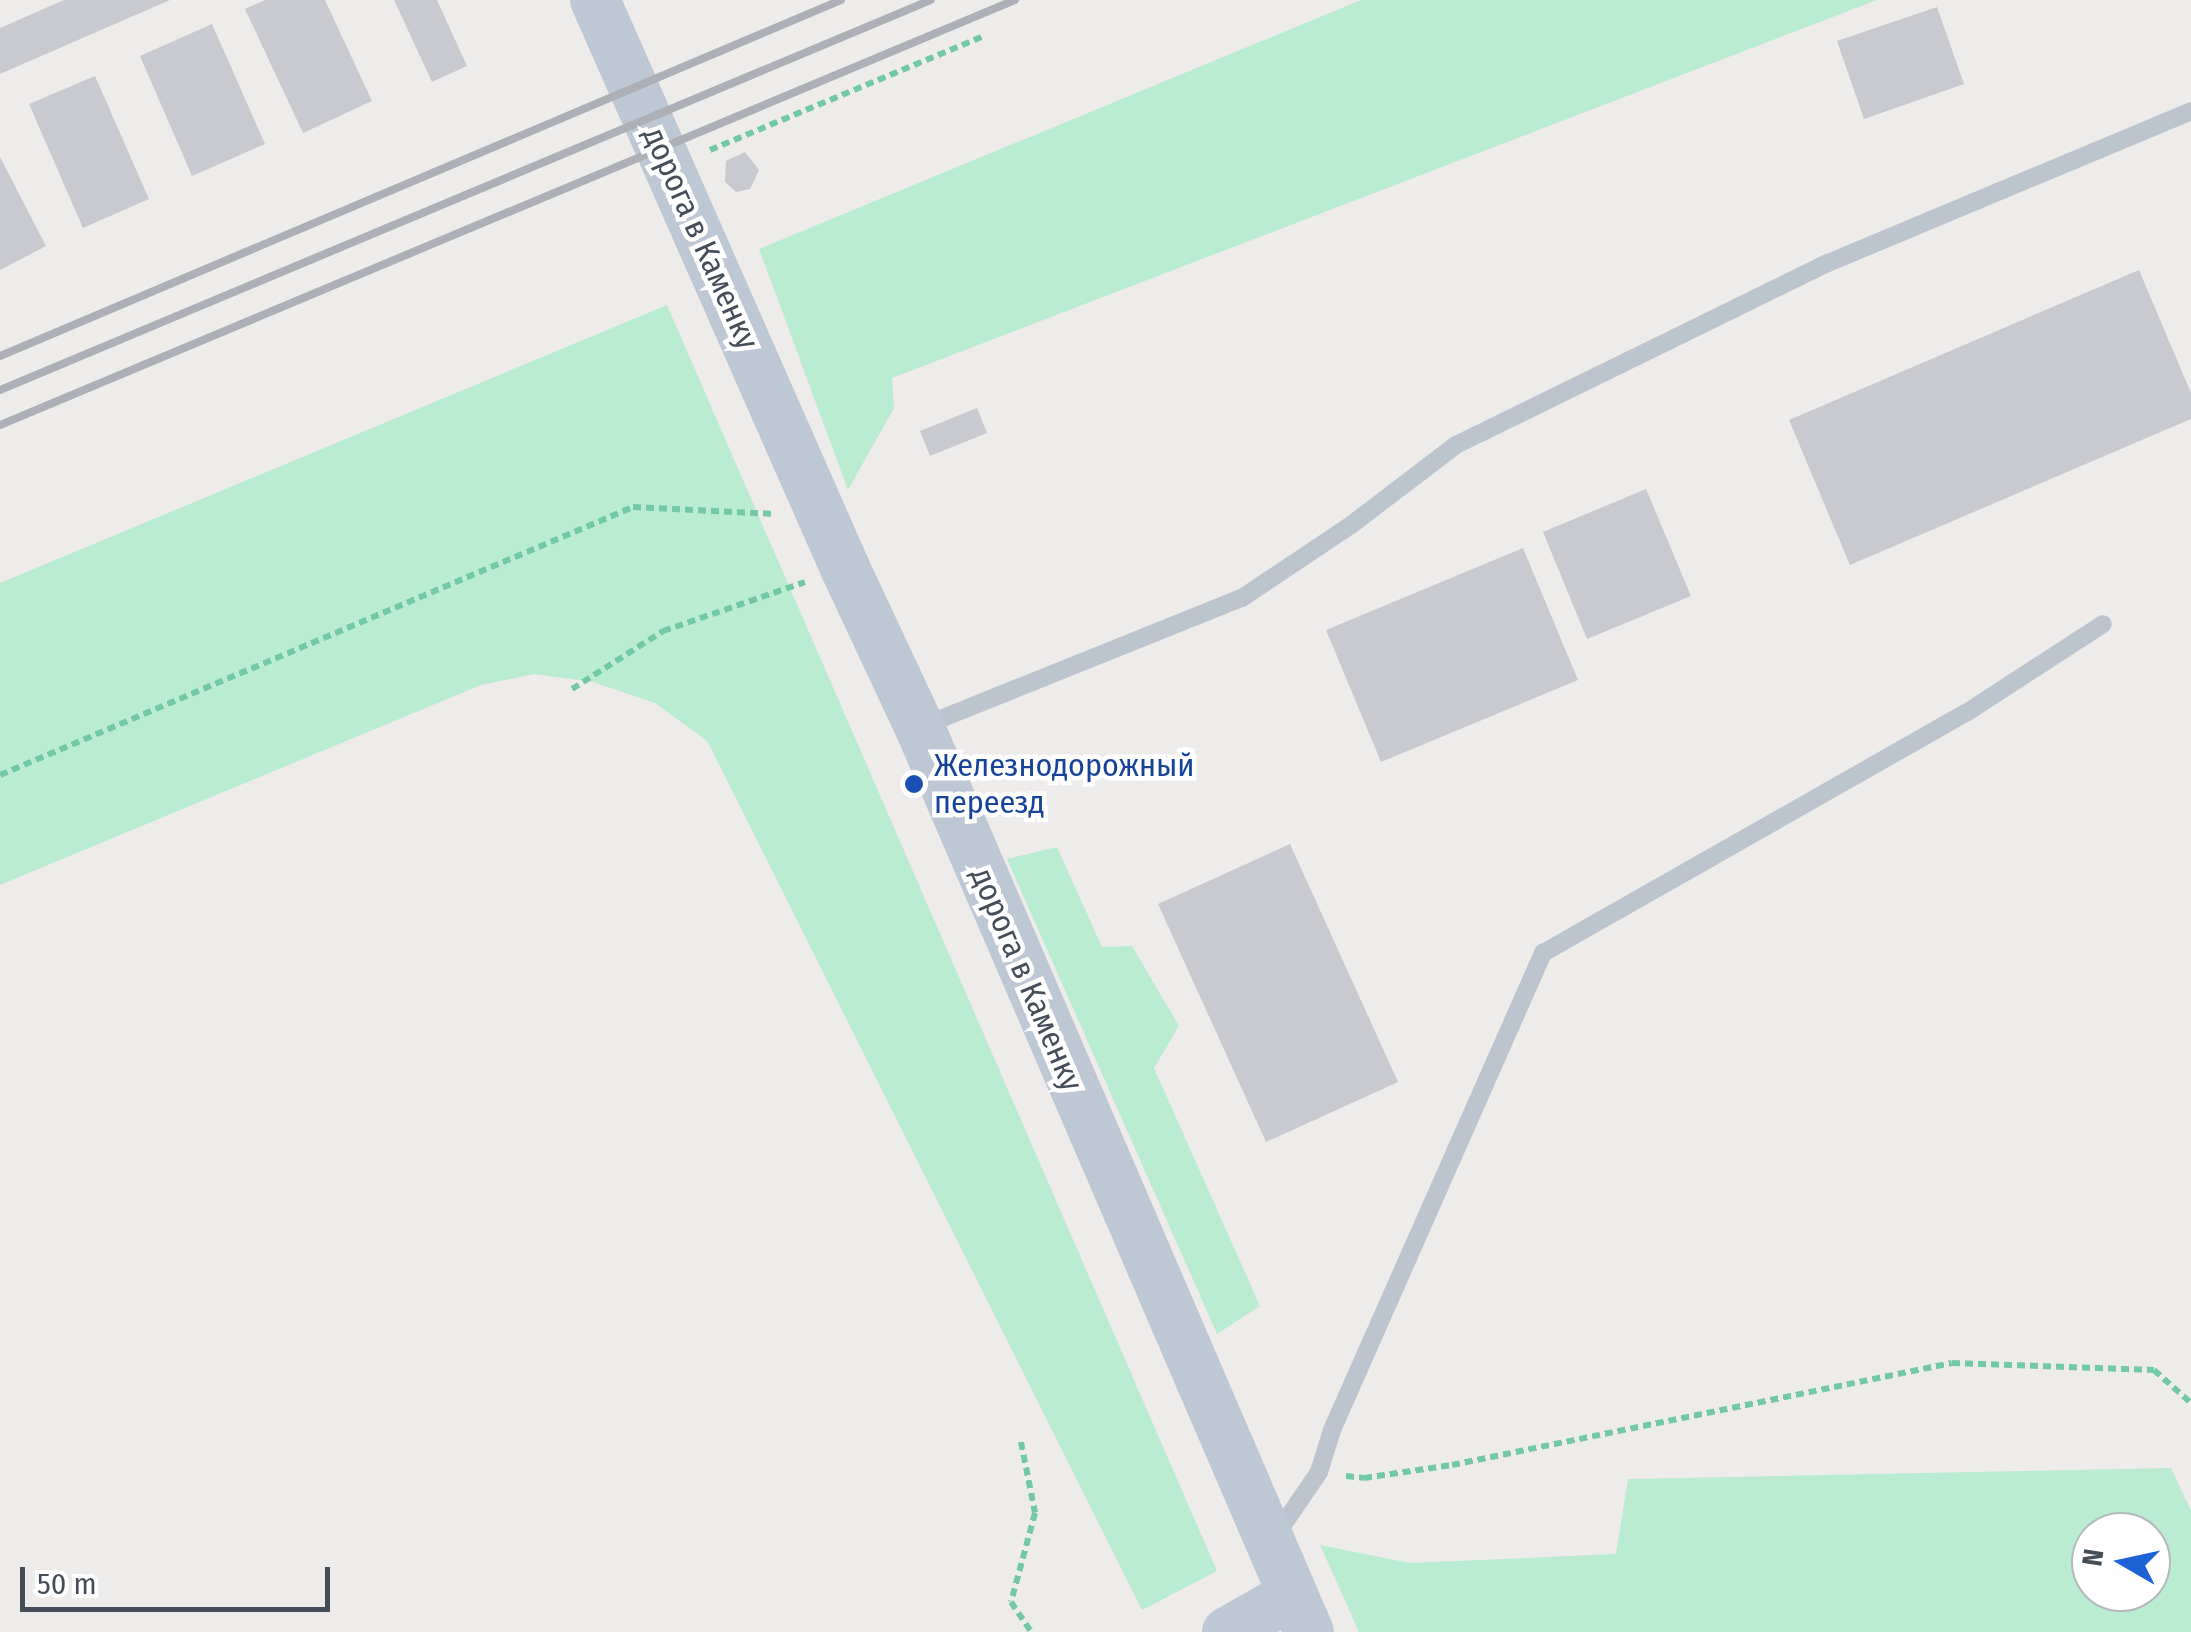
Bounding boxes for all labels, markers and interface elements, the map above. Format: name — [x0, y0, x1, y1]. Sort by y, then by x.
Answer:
street label: дорога в Каменку — [635, 121, 767, 355]
place label: Железнодорожный переезд — [934, 747, 1194, 822]
marker: Железнодорожный переезд — [903, 773, 925, 795]
street label: дорога в Каменку — [963, 862, 1091, 1096]
north arrow — [2071, 1512, 2171, 1612]
scale bar — [25, 1547, 335, 1609]
text: N — [2075, 1547, 2110, 1568]
text: 50 m — [37, 1566, 97, 1602]

